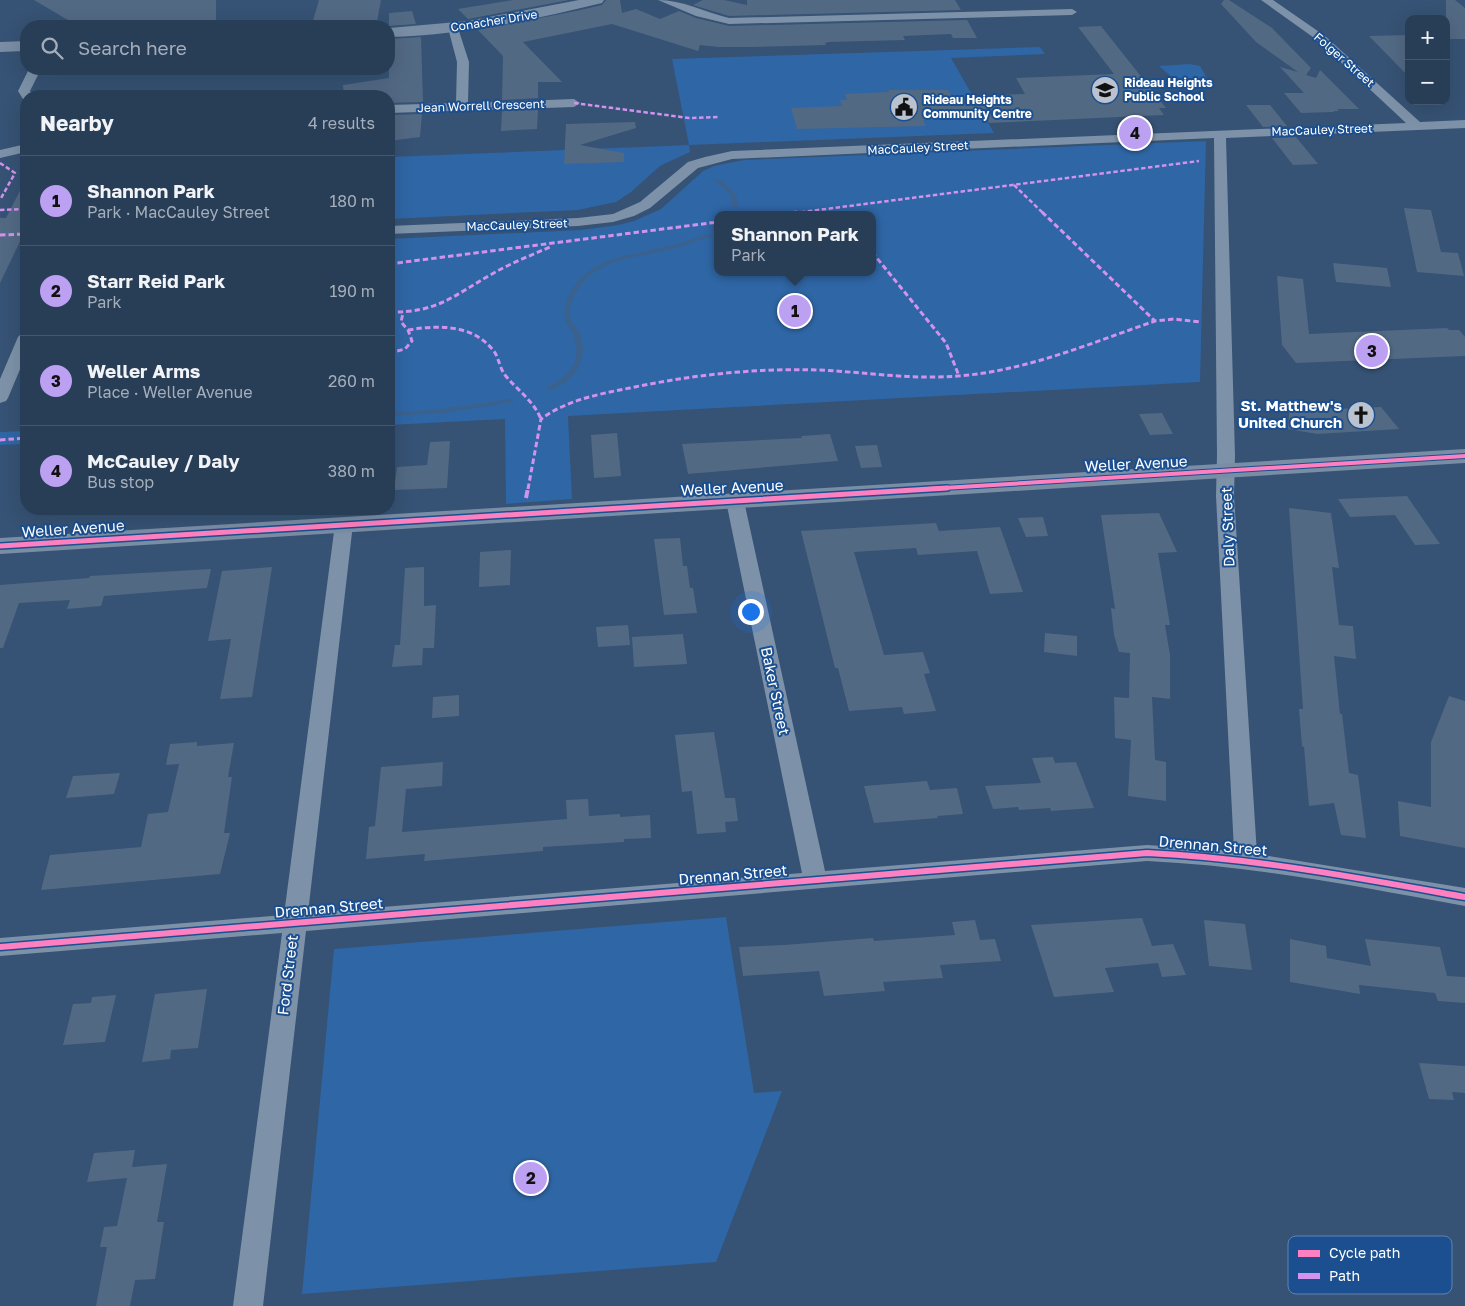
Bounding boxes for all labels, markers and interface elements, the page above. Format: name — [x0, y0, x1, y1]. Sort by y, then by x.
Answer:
street label: Conacher Drive — [449, 6, 538, 35]
map controls — [1405, 15, 1450, 105]
button: + — [1405, 15, 1450, 60]
search box — [20, 20, 395, 75]
street label: Folger Street — [1311, 29, 1378, 90]
icon: search — [38, 34, 66, 62]
text: Search here — [78, 36, 187, 59]
button: − — [1405, 60, 1450, 105]
school or university icon: Rideau Heights Public School — [1090, 75, 1120, 105]
place label: Rideau Heights Public School — [1124, 75, 1213, 104]
public building icon: Rideau Heights Community Centre — [889, 92, 919, 122]
place label: Rideau Heights Community Centre — [923, 92, 1032, 121]
street label: Jean Worrell Crescent — [417, 96, 545, 115]
text: Nearby — [40, 110, 114, 136]
text: 4 results — [308, 113, 375, 133]
pin: 4 — [1119, 114, 1151, 152]
street label: MacCauley Street — [1271, 120, 1373, 139]
street label: MacCauley Street — [867, 137, 969, 158]
text: Shannon Park — [87, 179, 215, 202]
text: 1 — [52, 191, 60, 211]
text: 180 m — [329, 191, 375, 211]
text: Park · MacCauley Street — [87, 202, 270, 222]
popup — [714, 211, 876, 276]
street label: MacCauley Street — [466, 215, 568, 234]
text: Shannon Park — [731, 222, 859, 245]
text: Park — [731, 245, 766, 265]
text: Starr Reid Park — [87, 269, 225, 292]
text: 2 — [51, 281, 61, 301]
text: 190 m — [329, 281, 375, 301]
text: Park — [87, 292, 122, 312]
pin: 1 — [779, 292, 811, 330]
pin: 3 — [1356, 332, 1388, 370]
text: Weller Arms — [87, 359, 200, 382]
text: 3 — [51, 371, 61, 391]
text: 260 m — [328, 371, 375, 391]
text: Place · Weller Avenue — [87, 382, 253, 402]
place label: St. Matthew's United Church — [1238, 396, 1342, 431]
church icon: St. Matthew's United Church — [1346, 400, 1376, 430]
text: McCauley / Daly — [87, 449, 240, 472]
street label: Weller Avenue — [1084, 451, 1188, 475]
text: 4 — [51, 461, 61, 481]
text: 380 m — [328, 461, 375, 481]
text: Bus stop — [87, 472, 154, 492]
street label: Weller Avenue — [680, 475, 784, 499]
street label: Daly Street — [1217, 487, 1237, 567]
street label: Weller Avenue — [21, 515, 125, 541]
your location — [738, 599, 764, 625]
street label: Baker Street — [758, 645, 794, 736]
street label: Drennan Street — [1158, 831, 1268, 859]
street label: Drennan Street — [678, 860, 788, 888]
street label: Drennan Street — [274, 893, 384, 921]
street label: Ford Street — [273, 934, 301, 1016]
pin: 2 — [515, 1159, 547, 1197]
legend — [1288, 1236, 1452, 1294]
text: Cycle path — [1329, 1244, 1400, 1261]
text: Path — [1329, 1267, 1360, 1284]

